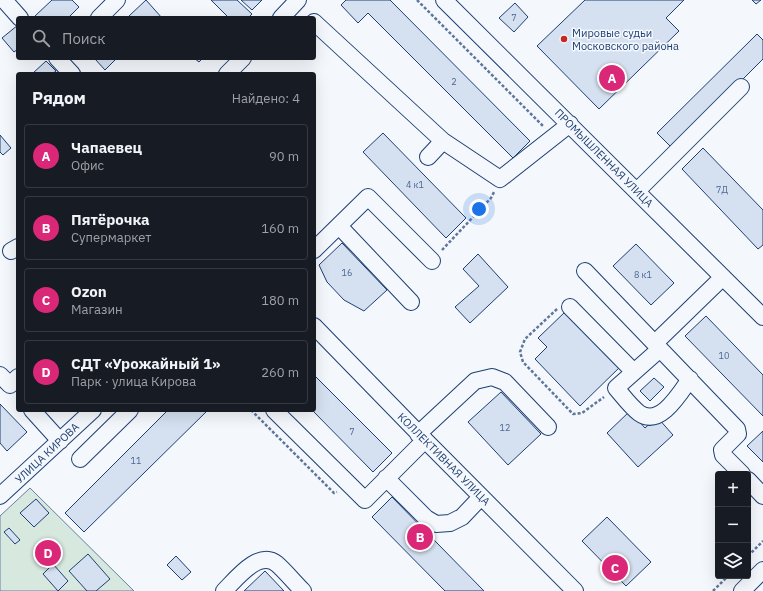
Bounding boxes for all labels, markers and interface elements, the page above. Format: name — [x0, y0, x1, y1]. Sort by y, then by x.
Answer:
house number: 7 — [511, 12, 517, 23]
search box — [16, 16, 316, 60]
place label: Мировые судьи Московского района — [572, 26, 679, 53]
icon: search — [30, 27, 52, 49]
text: Поиск — [62, 29, 105, 48]
marker: Мировые судьи Московского района — [559, 34, 569, 44]
pin: A — [599, 63, 625, 93]
house number: 2 — [451, 76, 457, 87]
text: Рядом — [32, 87, 86, 109]
text: Найдено: 4 — [232, 90, 300, 107]
street label: ПРОМЫШЛЕННАЯ УЛИЦА — [552, 106, 656, 210]
text: Чапаевец — [71, 138, 142, 157]
text: A — [42, 148, 50, 165]
text: 90 m — [269, 148, 299, 165]
text: Офис — [71, 157, 104, 174]
house number: 4 к1 — [406, 179, 424, 190]
house number: 7Д — [716, 184, 728, 195]
your location — [469, 199, 489, 219]
text: Пятёрочка — [71, 210, 150, 229]
text: B — [42, 220, 50, 237]
text: 160 m — [261, 220, 299, 237]
text: Супермаркет — [71, 229, 151, 246]
house number: 16 — [342, 267, 352, 278]
house number: 8 к1 — [634, 269, 652, 280]
text: Ozon — [71, 282, 107, 301]
text: C — [42, 292, 50, 309]
text: 180 m — [261, 292, 299, 309]
text: Магазин — [71, 301, 123, 318]
house number: 10 — [719, 350, 729, 361]
text: СДТ «Урожайный 1» — [71, 354, 220, 373]
text: D — [41, 364, 51, 381]
text: 260 m — [261, 364, 299, 381]
text: Парк · улица Кирова — [71, 373, 196, 390]
street label: КОЛЛЕКТИВНАЯ УЛИЦА — [395, 410, 493, 508]
street label: УЛИЦА КИРОВА — [12, 420, 82, 486]
house number: 12 — [500, 422, 510, 433]
house number: 7 — [349, 426, 355, 437]
house number: 11 — [131, 455, 141, 466]
map controls — [715, 471, 751, 579]
button: + — [715, 471, 751, 507]
button: − — [715, 507, 751, 543]
pin: B — [407, 522, 433, 552]
pin: D — [35, 538, 61, 568]
button: layers — [715, 543, 751, 579]
pin: C — [602, 553, 628, 583]

